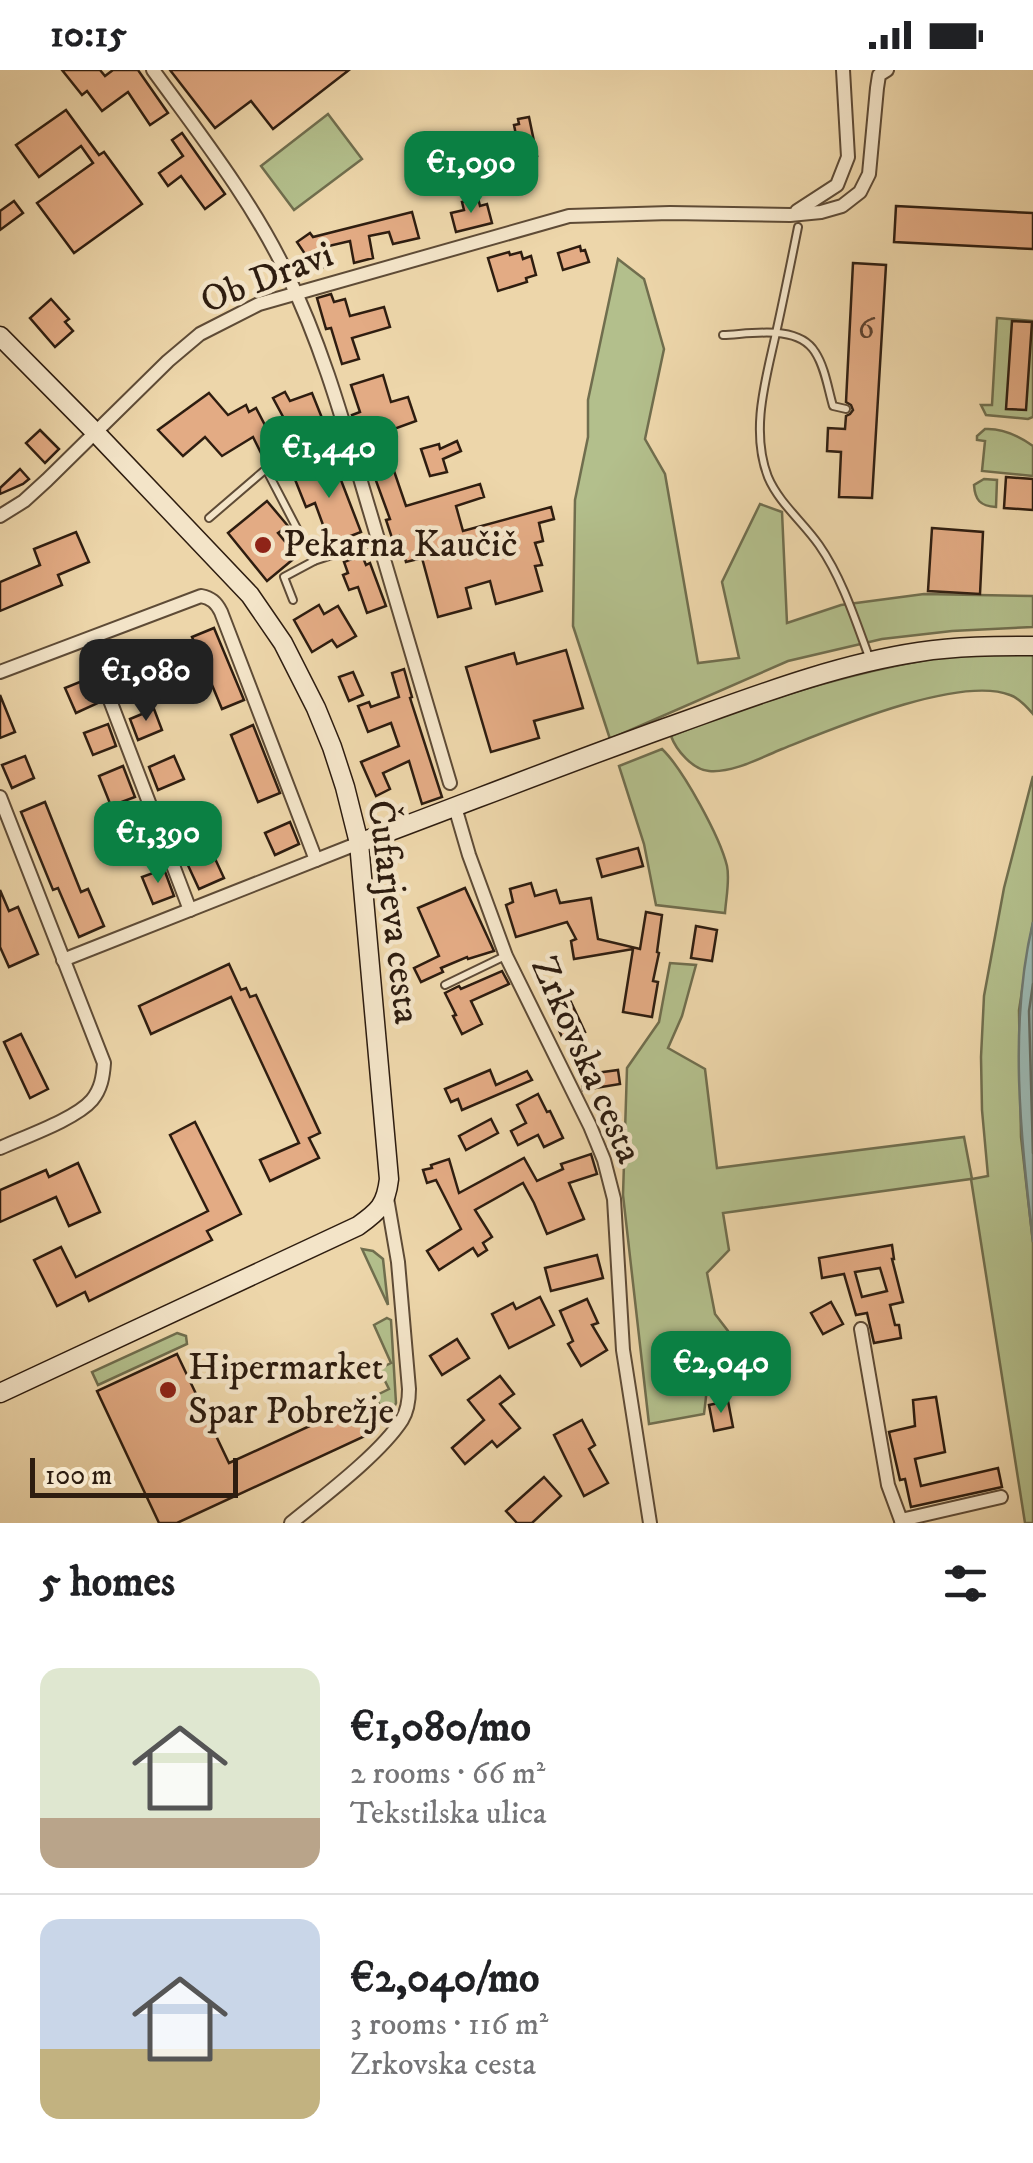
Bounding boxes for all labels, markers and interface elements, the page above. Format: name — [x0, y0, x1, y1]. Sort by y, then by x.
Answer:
text: 10:15 — [50, 11, 127, 59]
pin: €1,090 — [390, 131, 552, 216]
text: €1,090 — [426, 143, 516, 183]
street label: Ob Dravi — [194, 231, 340, 325]
house number: 6 — [858, 309, 876, 349]
pin: €1,440 — [248, 416, 410, 501]
text: €1,440 — [282, 428, 376, 468]
place label: Pekarna Kaučič — [283, 521, 517, 569]
marker: Pekarna Kaučič — [252, 534, 274, 556]
pin: €1,080 — [65, 639, 227, 724]
text: €1,080 — [101, 651, 191, 691]
street label: Čufarjeva cesta — [355, 797, 431, 1027]
pin: €1,390 — [77, 801, 239, 886]
text: €1,390 — [116, 813, 200, 853]
street label: Zrkovska cesta — [519, 949, 653, 1171]
pin: €2,040 — [640, 1331, 802, 1416]
text: €2,040 — [673, 1343, 769, 1383]
place label: Hipermarket Spar Pobrežje — [188, 1344, 394, 1436]
marker: Hipermarket Spar Pobrežje — [157, 1379, 179, 1401]
scale bar — [30, 1453, 238, 1498]
text: 100 m — [45, 1458, 112, 1493]
icon: filters — [938, 1556, 993, 1611]
text: 5 homes — [40, 1557, 175, 1609]
text: €1,080/mo — [350, 1702, 531, 1754]
icon: home — [120, 1708, 240, 1828]
text: 2 rooms · 66 m² — [350, 1754, 545, 1794]
text: Tekstilska ulica — [350, 1794, 547, 1834]
text: €2,040/mo — [350, 1953, 540, 2005]
icon: home — [120, 1959, 240, 2079]
text: 3 rooms · 116 m² — [350, 2005, 548, 2045]
text: Zrkovska cesta — [350, 2045, 536, 2085]

